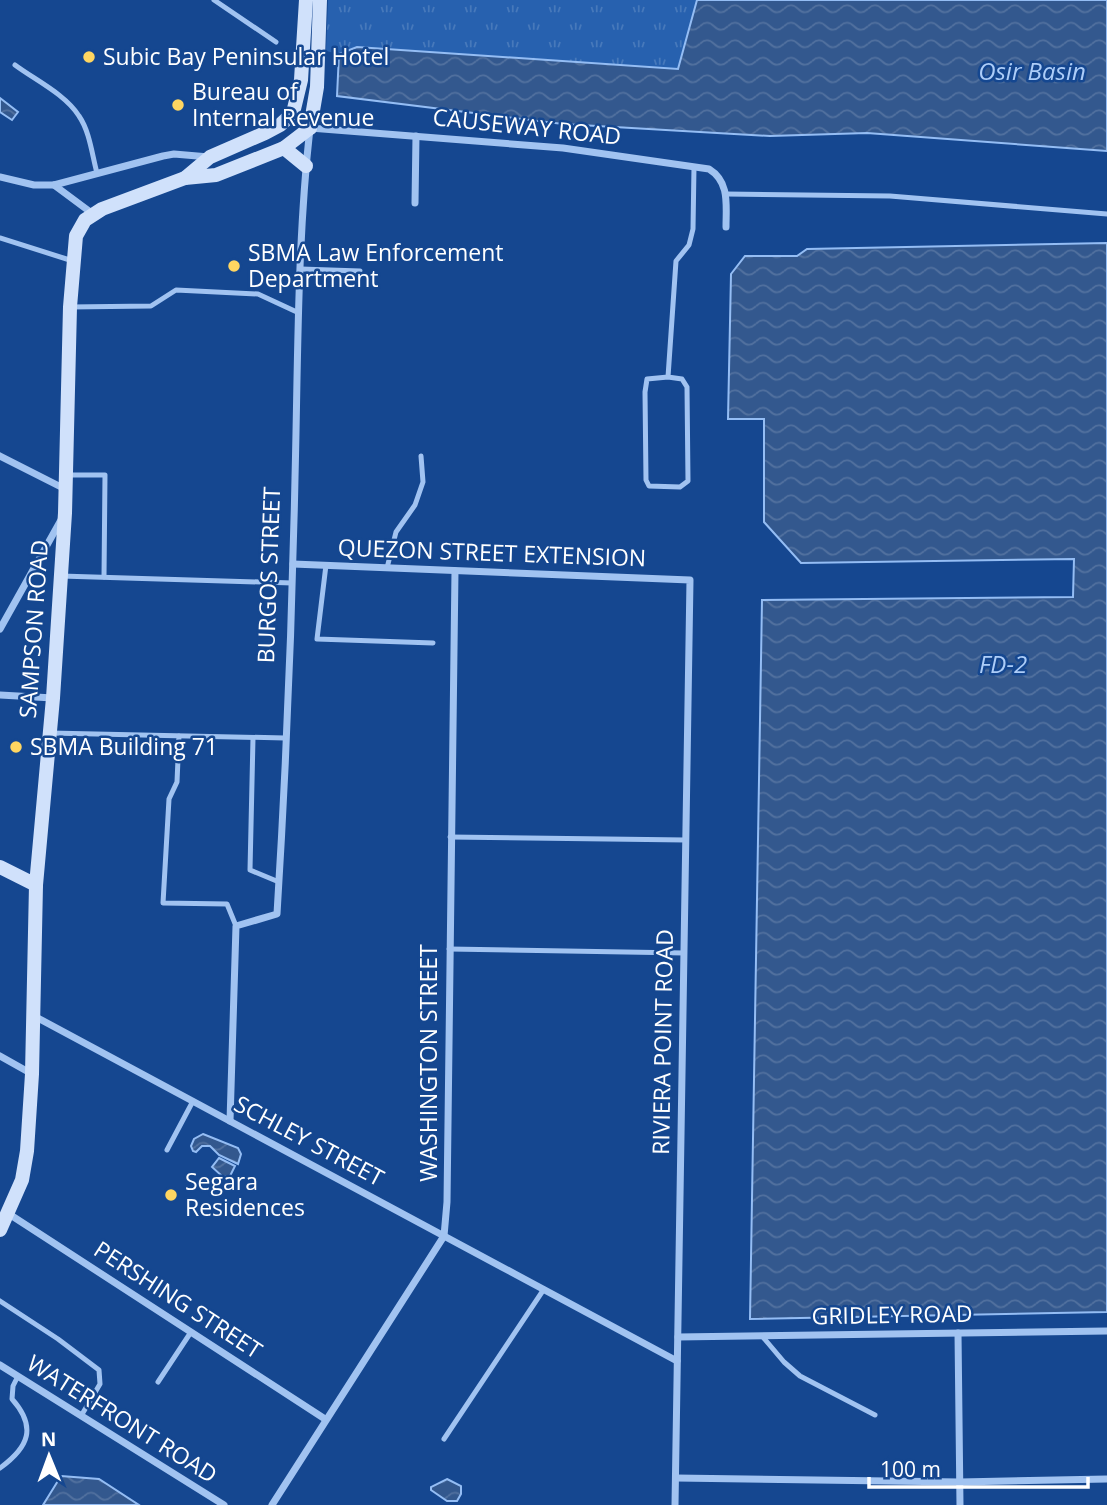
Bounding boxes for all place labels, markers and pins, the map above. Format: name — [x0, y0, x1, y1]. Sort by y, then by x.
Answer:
place label: Subic Bay Peninsular Hotel — [103, 40, 389, 72]
marker: Subic Bay Peninsular Hotel — [81, 49, 97, 65]
place label: Bureau of Internal Revenue — [192, 75, 374, 133]
marker: Bureau of Internal Revenue — [170, 97, 186, 113]
place label: SBMA Law Enforcement Department — [248, 236, 504, 294]
marker: SBMA Law Enforcement Department — [226, 258, 242, 274]
place label: SBMA Building 71 — [30, 730, 218, 762]
marker: SBMA Building 71 — [8, 739, 24, 755]
place label: Segara Residences — [185, 1165, 305, 1223]
marker: Segara Residences — [163, 1187, 179, 1203]

